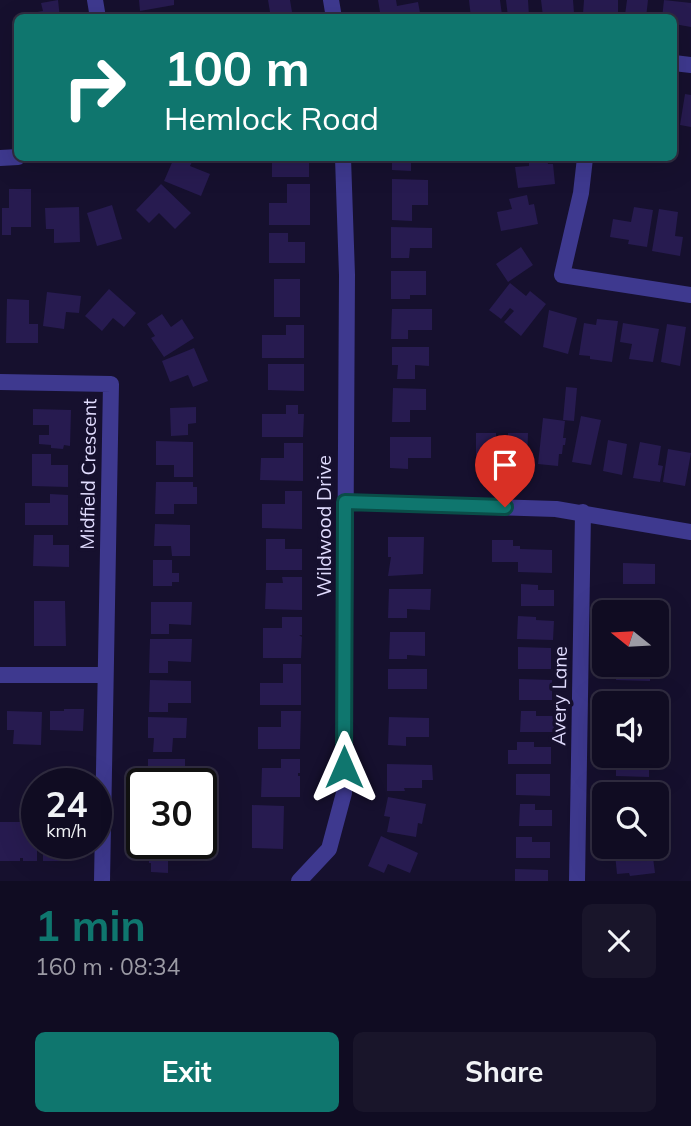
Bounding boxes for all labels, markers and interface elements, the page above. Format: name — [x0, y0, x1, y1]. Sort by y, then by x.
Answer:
text: 100 m — [164, 37, 310, 98]
icon: right — [49, 42, 140, 133]
text: Hemlock Road — [164, 98, 379, 138]
street label: Midfield Crescent — [75, 398, 101, 550]
pin — [475, 435, 535, 507]
icon: arrive — [486, 446, 524, 484]
street label: Wildwood Drive — [312, 455, 336, 597]
north arrow — [592, 600, 668, 677]
map controls — [592, 600, 669, 859]
street label: Avery Lane — [546, 646, 572, 746]
button: sound — [592, 691, 669, 768]
position arrow — [307, 730, 381, 804]
speed limit sign: 30 — [126, 768, 217, 859]
text: 24 — [45, 782, 88, 826]
button: search — [592, 782, 669, 859]
text: km/h — [46, 819, 87, 842]
text: 1 min — [35, 899, 146, 952]
button: close — [582, 904, 656, 978]
text: 160 m · 08:34 — [35, 952, 180, 981]
button: Exit — [35, 1032, 339, 1112]
button: Share — [353, 1032, 656, 1112]

